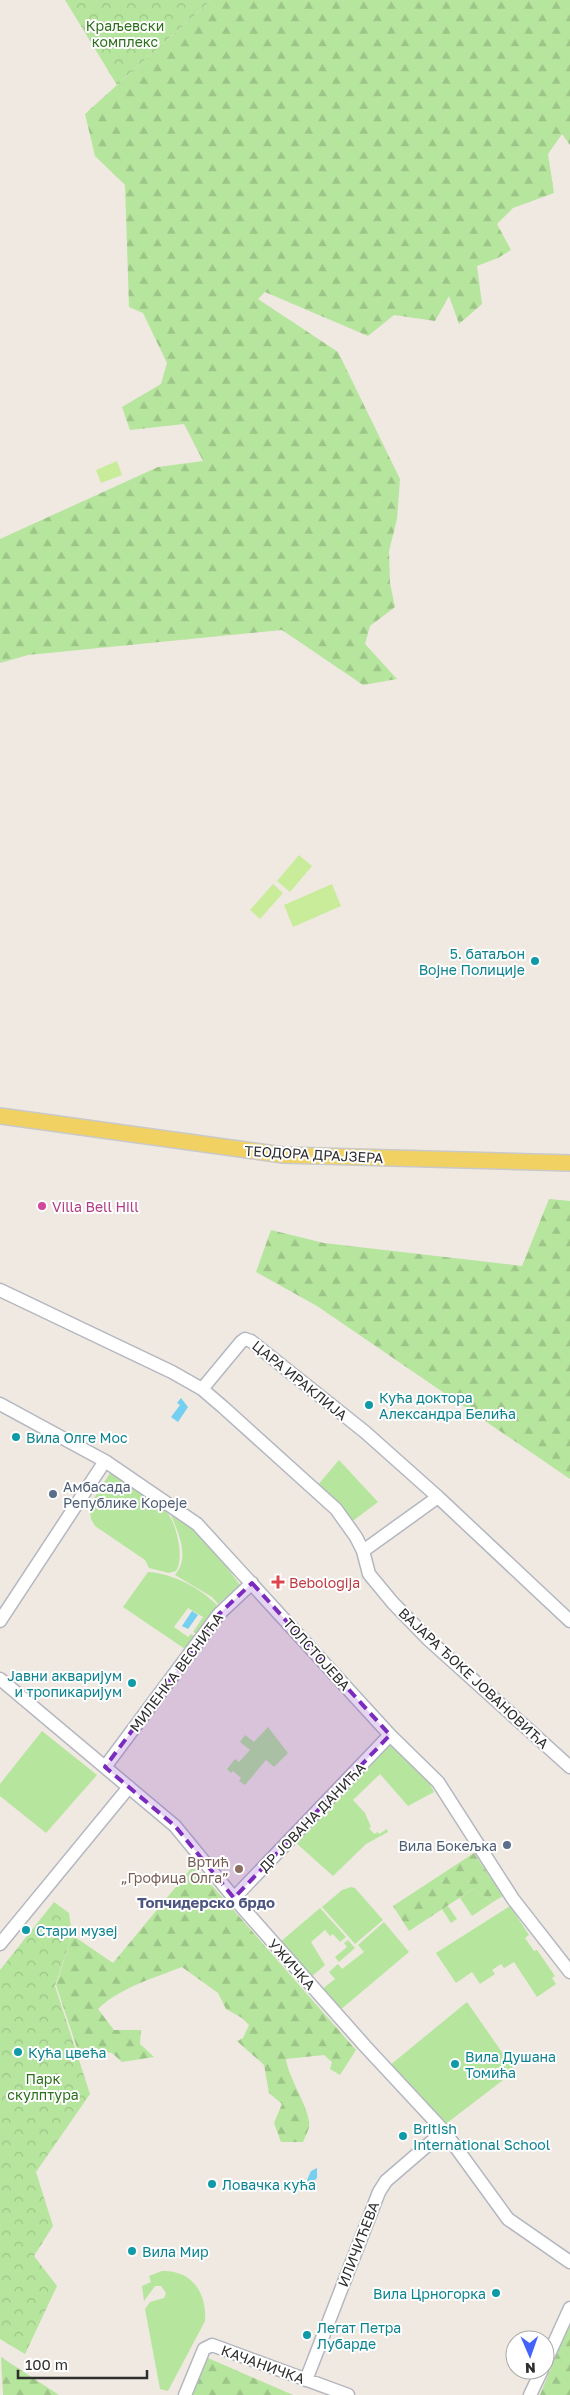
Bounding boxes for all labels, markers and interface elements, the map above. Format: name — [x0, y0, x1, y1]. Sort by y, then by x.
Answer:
park label: Краљевски комплекс — [86, 17, 164, 50]
place label: 5. батаљон Војне Полиције — [419, 945, 525, 978]
marker: 5. батаљон Војне Полиције — [529, 955, 541, 967]
street label: ТЕОДОРА ДРАЈЗЕРА — [244, 1142, 384, 1166]
place label: Villa Bell Hill — [52, 1198, 139, 1215]
marker: Villa Bell Hill — [36, 1200, 48, 1212]
street label: ЦАРА ИРАКЛИЈА — [249, 1337, 351, 1424]
place label: Кућа доктора Александра Белића — [379, 1389, 516, 1422]
marker: Кућа доктора Александра Белића — [363, 1399, 375, 1411]
place label: Вила Олге Мос — [26, 1429, 128, 1446]
marker: Вила Олге Мос — [10, 1431, 22, 1443]
place label: Амбасада Републике Кореје — [63, 1478, 187, 1511]
marker: Амбасада Републике Кореје — [47, 1488, 59, 1500]
place label: Bebologija — [289, 1574, 360, 1591]
marker: Bebologija — [271, 1575, 285, 1589]
street label: ВАЈАРА ЂОКЕ ЈОВАНОВИЋА — [396, 1604, 553, 1752]
street label: МИЛЕНКА ВЕСНИЋА — [126, 1609, 227, 1735]
street label: ТОЛСТОЈЕВА — [280, 1614, 354, 1694]
place label: Јавни акваријум и тропикаријум — [7, 1667, 122, 1700]
marker: Јавни акваријум и тропикаријум — [126, 1677, 138, 1689]
street label: ДР ЈОВАНА ДАНИЋА — [255, 1758, 369, 1875]
place label: Вила Бокељка — [398, 1837, 497, 1854]
marker: Вила Бокељка — [501, 1839, 513, 1851]
place label: Вртић „Грофица Олга” — [121, 1853, 229, 1886]
marker: Вртић „Грофица Олга” — [233, 1863, 245, 1875]
district label: Топчидерско брдо — [137, 1893, 275, 1911]
place label: Стари музеј — [36, 1922, 118, 1939]
marker: Стари музеј — [20, 1924, 32, 1936]
street label: УЖИЧКА — [265, 1935, 320, 1993]
place label: Кућа цвећа — [28, 2044, 106, 2061]
marker: Кућа цвећа — [12, 2046, 24, 2058]
place label: Вила Душана Томића — [465, 2048, 556, 2081]
marker: Вила Душана Томића — [449, 2058, 461, 2070]
park label: Парк скулптура — [7, 2070, 79, 2103]
place label: British International School — [413, 2120, 550, 2153]
marker: British International School — [397, 2130, 409, 2142]
place label: Ловачка кућа — [222, 2176, 316, 2193]
marker: Ловачка кућа — [206, 2178, 218, 2190]
street label: ИЛИЧИЋЕВА — [334, 2198, 382, 2289]
place label: Вила Мир — [142, 2243, 209, 2260]
marker: Вила Мир — [126, 2245, 138, 2257]
place label: Вила Црногорка — [373, 2285, 486, 2302]
marker: Вила Црногорка — [490, 2287, 502, 2299]
place label: Легат Петра Лубарде — [317, 2319, 401, 2352]
marker: Легат Петра Лубарде — [301, 2329, 313, 2341]
north arrow — [505, 2330, 555, 2380]
street label: КАЧАНИЧКА — [219, 2341, 308, 2387]
scale bar — [18, 2348, 146, 2380]
text: 100 m — [25, 2355, 68, 2373]
text: N — [525, 2360, 536, 2377]

